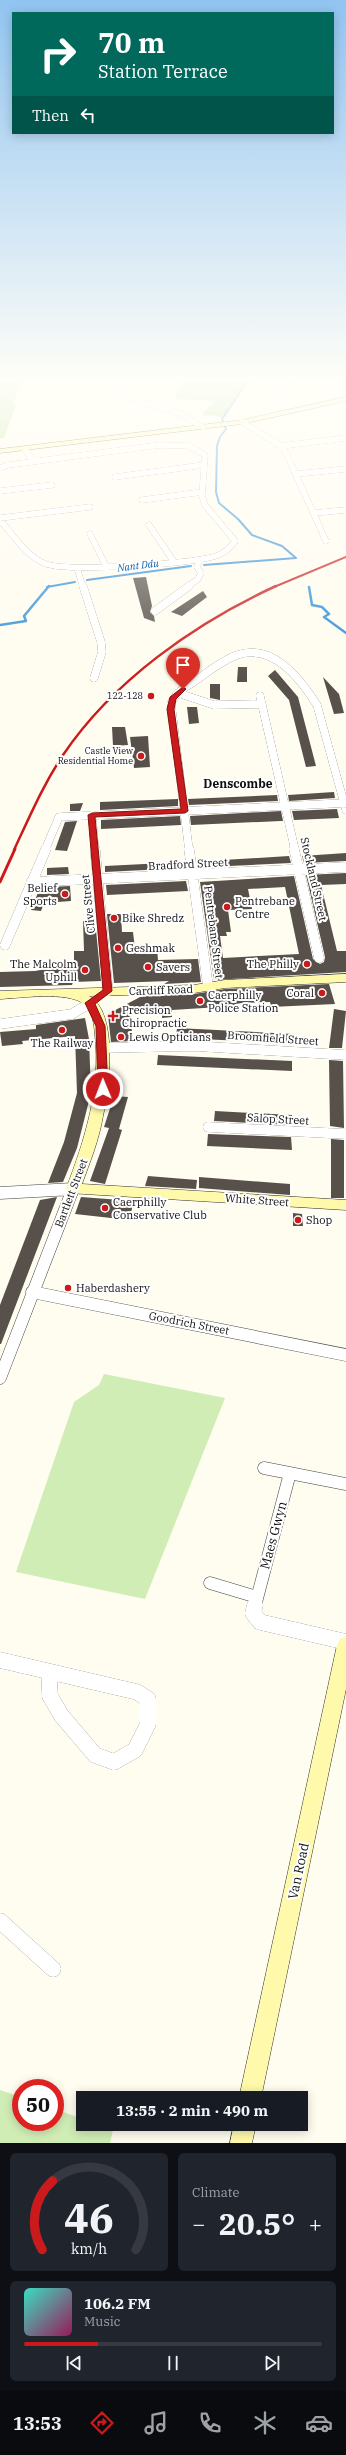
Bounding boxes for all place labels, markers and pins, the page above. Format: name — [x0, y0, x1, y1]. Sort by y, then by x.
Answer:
pin — [166, 648, 200, 689]
place label: 122-128 — [107, 690, 143, 701]
marker: 122-128 — [146, 691, 156, 701]
place label: Castle View Residential Home — [58, 745, 133, 766]
marker: Castle View Residential Home — [136, 751, 146, 761]
place label: Belief Sports — [23, 881, 58, 908]
marker: Belief Sports — [60, 889, 70, 899]
place label: Pentrebane Centre — [235, 894, 295, 921]
marker: Pentrebane Centre — [222, 902, 232, 912]
place label: Bike Shredz — [122, 911, 184, 925]
marker: Bike Shredz — [109, 913, 119, 923]
place label: Geshmak — [126, 941, 176, 955]
marker: Geshmak — [113, 943, 123, 953]
place label: The Malcolm Uphill — [10, 957, 78, 984]
place label: The Philly — [247, 957, 299, 971]
marker: The Philly — [302, 959, 312, 969]
place label: Savers — [156, 960, 190, 974]
marker: Savers — [143, 962, 153, 972]
marker: The Malcolm Uphill — [80, 965, 90, 975]
place label: Coral — [287, 986, 314, 1000]
place label: Caerphilly Police Station — [208, 988, 278, 1015]
marker: Coral — [317, 988, 327, 998]
marker: Caerphilly Police Station — [195, 996, 205, 1006]
place label: Precision Chiropractic — [122, 1003, 187, 1030]
marker: Precision Chiropractic — [107, 1010, 119, 1022]
marker: The Railway — [57, 1025, 67, 1035]
place label: Lewis Opticians — [129, 1030, 211, 1044]
marker: Lewis Opticians — [116, 1032, 126, 1042]
place label: The Railway — [31, 1036, 94, 1050]
place label: Caerphilly Conservative Club — [113, 1195, 207, 1222]
marker: Caerphilly Conservative Club — [100, 1203, 110, 1213]
place label: Shop — [306, 1213, 333, 1227]
marker: Shop — [293, 1215, 303, 1225]
place label: Haberdashery — [76, 1281, 150, 1295]
marker: Haberdashery — [63, 1283, 73, 1293]

